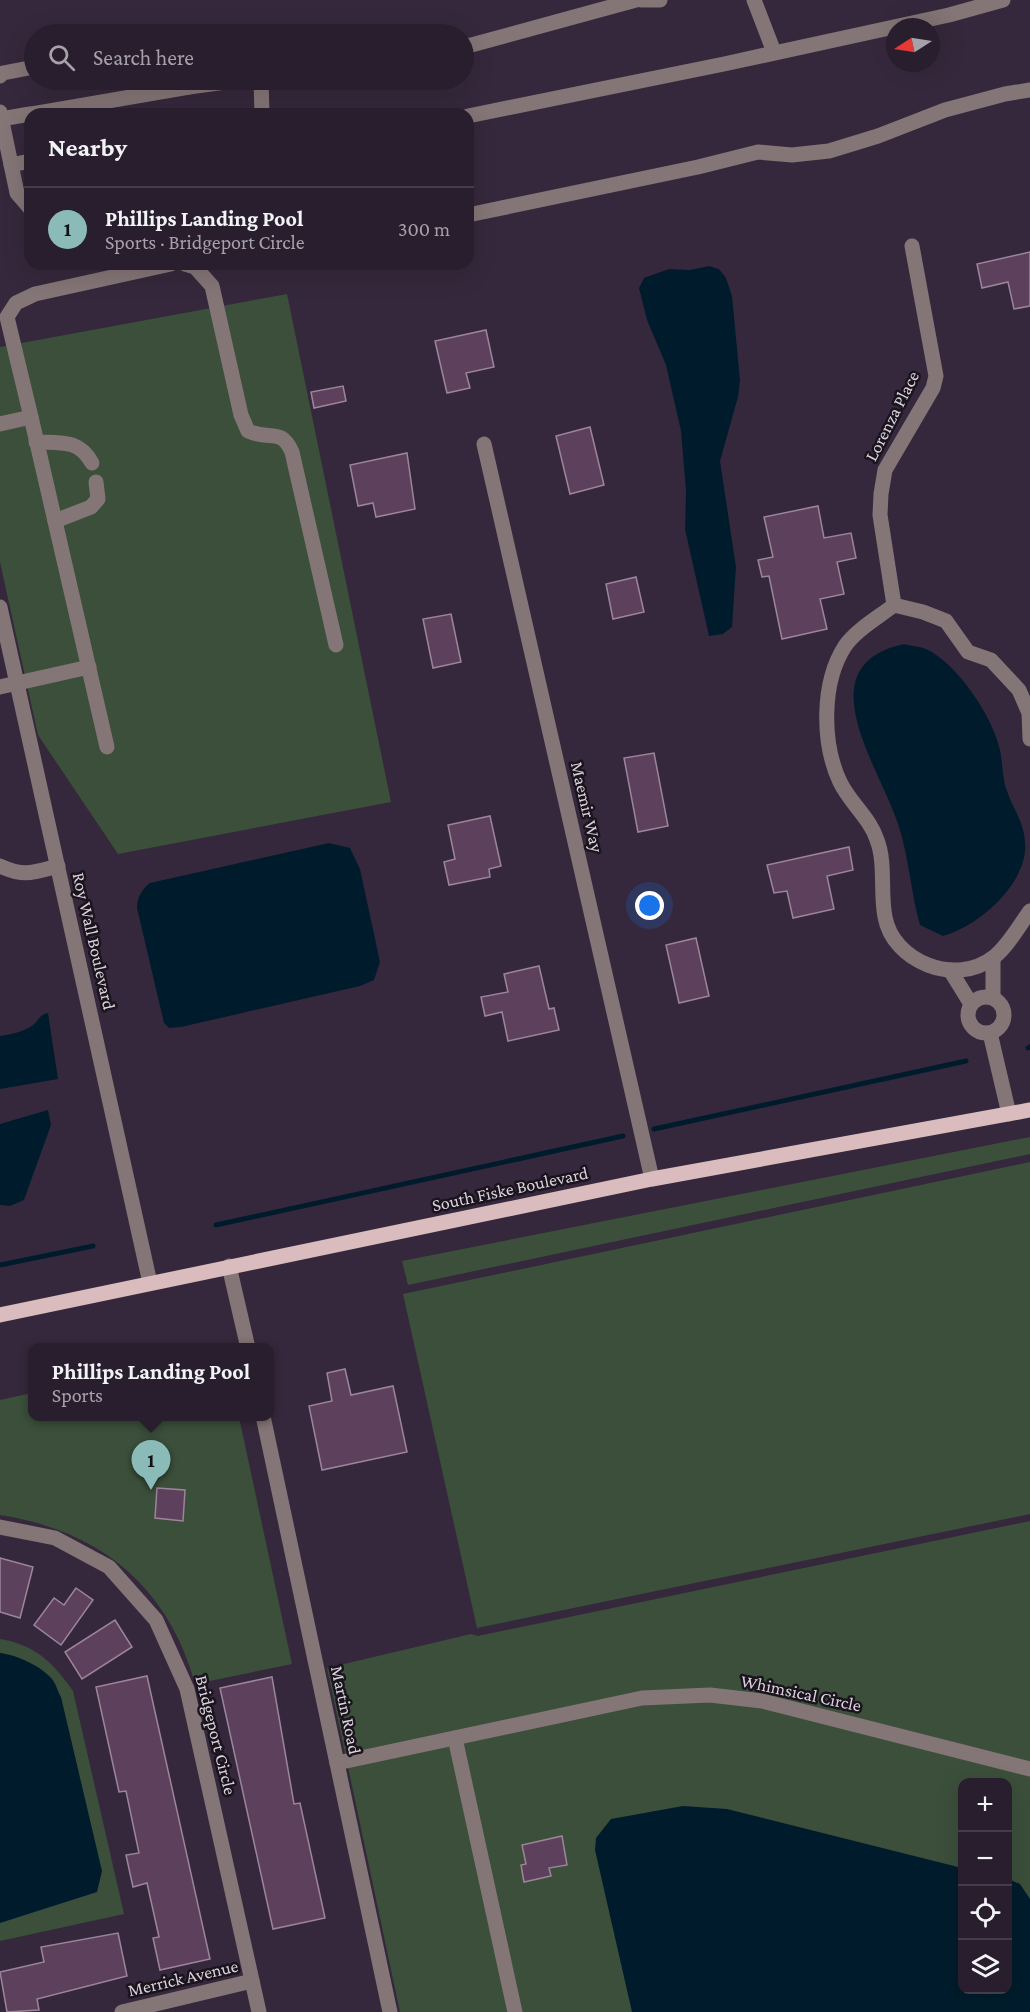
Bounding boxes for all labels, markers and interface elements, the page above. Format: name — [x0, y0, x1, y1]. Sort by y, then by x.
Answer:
north arrow — [886, 18, 940, 72]
search box — [24, 24, 474, 90]
icon: search — [45, 41, 78, 74]
text: Search here — [93, 45, 194, 70]
text: Nearby — [48, 133, 127, 162]
text: Phillips Landing Pool — [105, 206, 303, 231]
text: 1 — [64, 218, 71, 240]
text: 300 m — [398, 218, 450, 240]
text: Sports · Bridgeport Circle — [105, 231, 304, 253]
street label: Lorenza Place — [861, 368, 923, 464]
street label: Maemir Way — [567, 760, 607, 855]
street label: Roy Wall Boulevard — [68, 870, 120, 1012]
your location — [635, 891, 664, 920]
street label: South Fiske Boulevard — [430, 1163, 590, 1215]
popup — [28, 1343, 274, 1421]
text: Phillips Landing Pool — [52, 1359, 250, 1384]
text: Sports — [52, 1384, 103, 1406]
pin: 1 — [132, 1440, 170, 1490]
street label: Martin Road — [327, 1664, 365, 1757]
street label: Whimsical Circle — [739, 1670, 863, 1716]
street label: Bridgeport Circle — [191, 1673, 241, 1797]
map controls — [958, 1778, 1012, 1994]
button: + — [958, 1778, 1012, 1832]
button: − — [958, 1832, 1012, 1886]
button: locate — [958, 1886, 1012, 1940]
button: layers — [958, 1940, 1012, 1994]
street label: Merrick Avenue — [126, 1956, 240, 2000]

